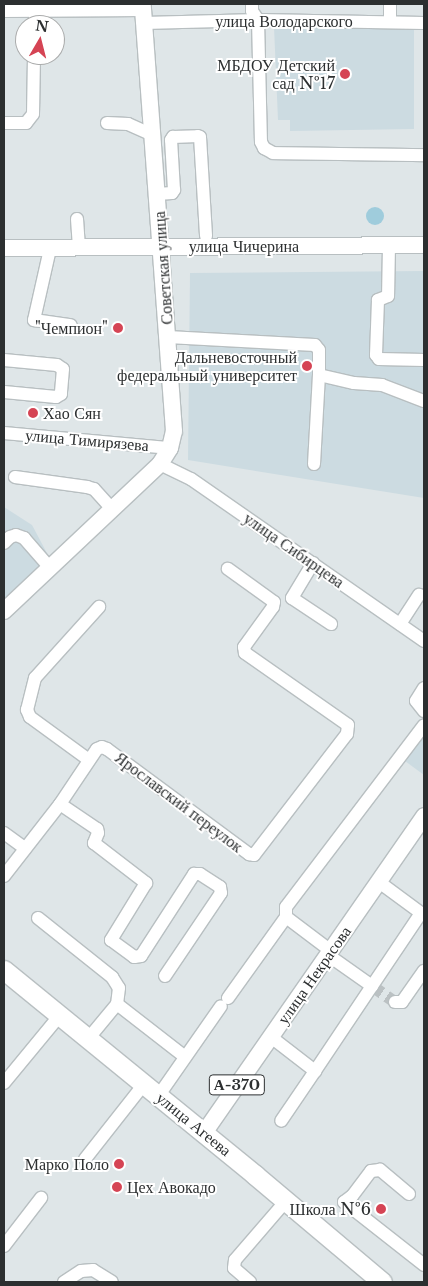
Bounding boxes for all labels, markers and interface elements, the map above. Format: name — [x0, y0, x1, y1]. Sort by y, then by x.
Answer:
street label: улица Володарского — [215, 11, 353, 31]
north arrow — [15, 15, 65, 65]
text: N — [34, 16, 50, 36]
place label: МБДОУ Детский сад №17 — [217, 55, 335, 93]
marker: МБДОУ Детский сад №17 — [339, 68, 351, 80]
street label: Советская улица — [149, 211, 177, 325]
street label: улица Чичерина — [189, 236, 299, 256]
place label: "Чемпион" — [35, 318, 108, 338]
marker: "Чемпион" — [112, 322, 124, 334]
place label: Дальневосточный федеральный университет — [117, 347, 297, 385]
marker: Дальневосточный федеральный университет — [301, 360, 313, 372]
place label: Хао Сян — [43, 403, 101, 423]
marker: Хао Сян — [27, 407, 39, 419]
street label: улица Тимирязева — [24, 425, 150, 455]
street label: улица Сибирцева — [240, 508, 348, 592]
street label: Ярославский переулок — [111, 748, 247, 856]
street label: улица Некрасова — [273, 922, 355, 1028]
road number: А-370 — [208, 1072, 266, 1098]
street label: улица Агеева — [153, 1088, 235, 1160]
place label: Марко Поло — [25, 1154, 109, 1174]
marker: Марко Поло — [113, 1158, 125, 1170]
place label: Цех Авокадо — [127, 1177, 216, 1197]
marker: Цех Авокадо — [111, 1181, 123, 1193]
place label: Школа №6 — [290, 1199, 371, 1219]
marker: Школа №6 — [375, 1203, 387, 1215]

